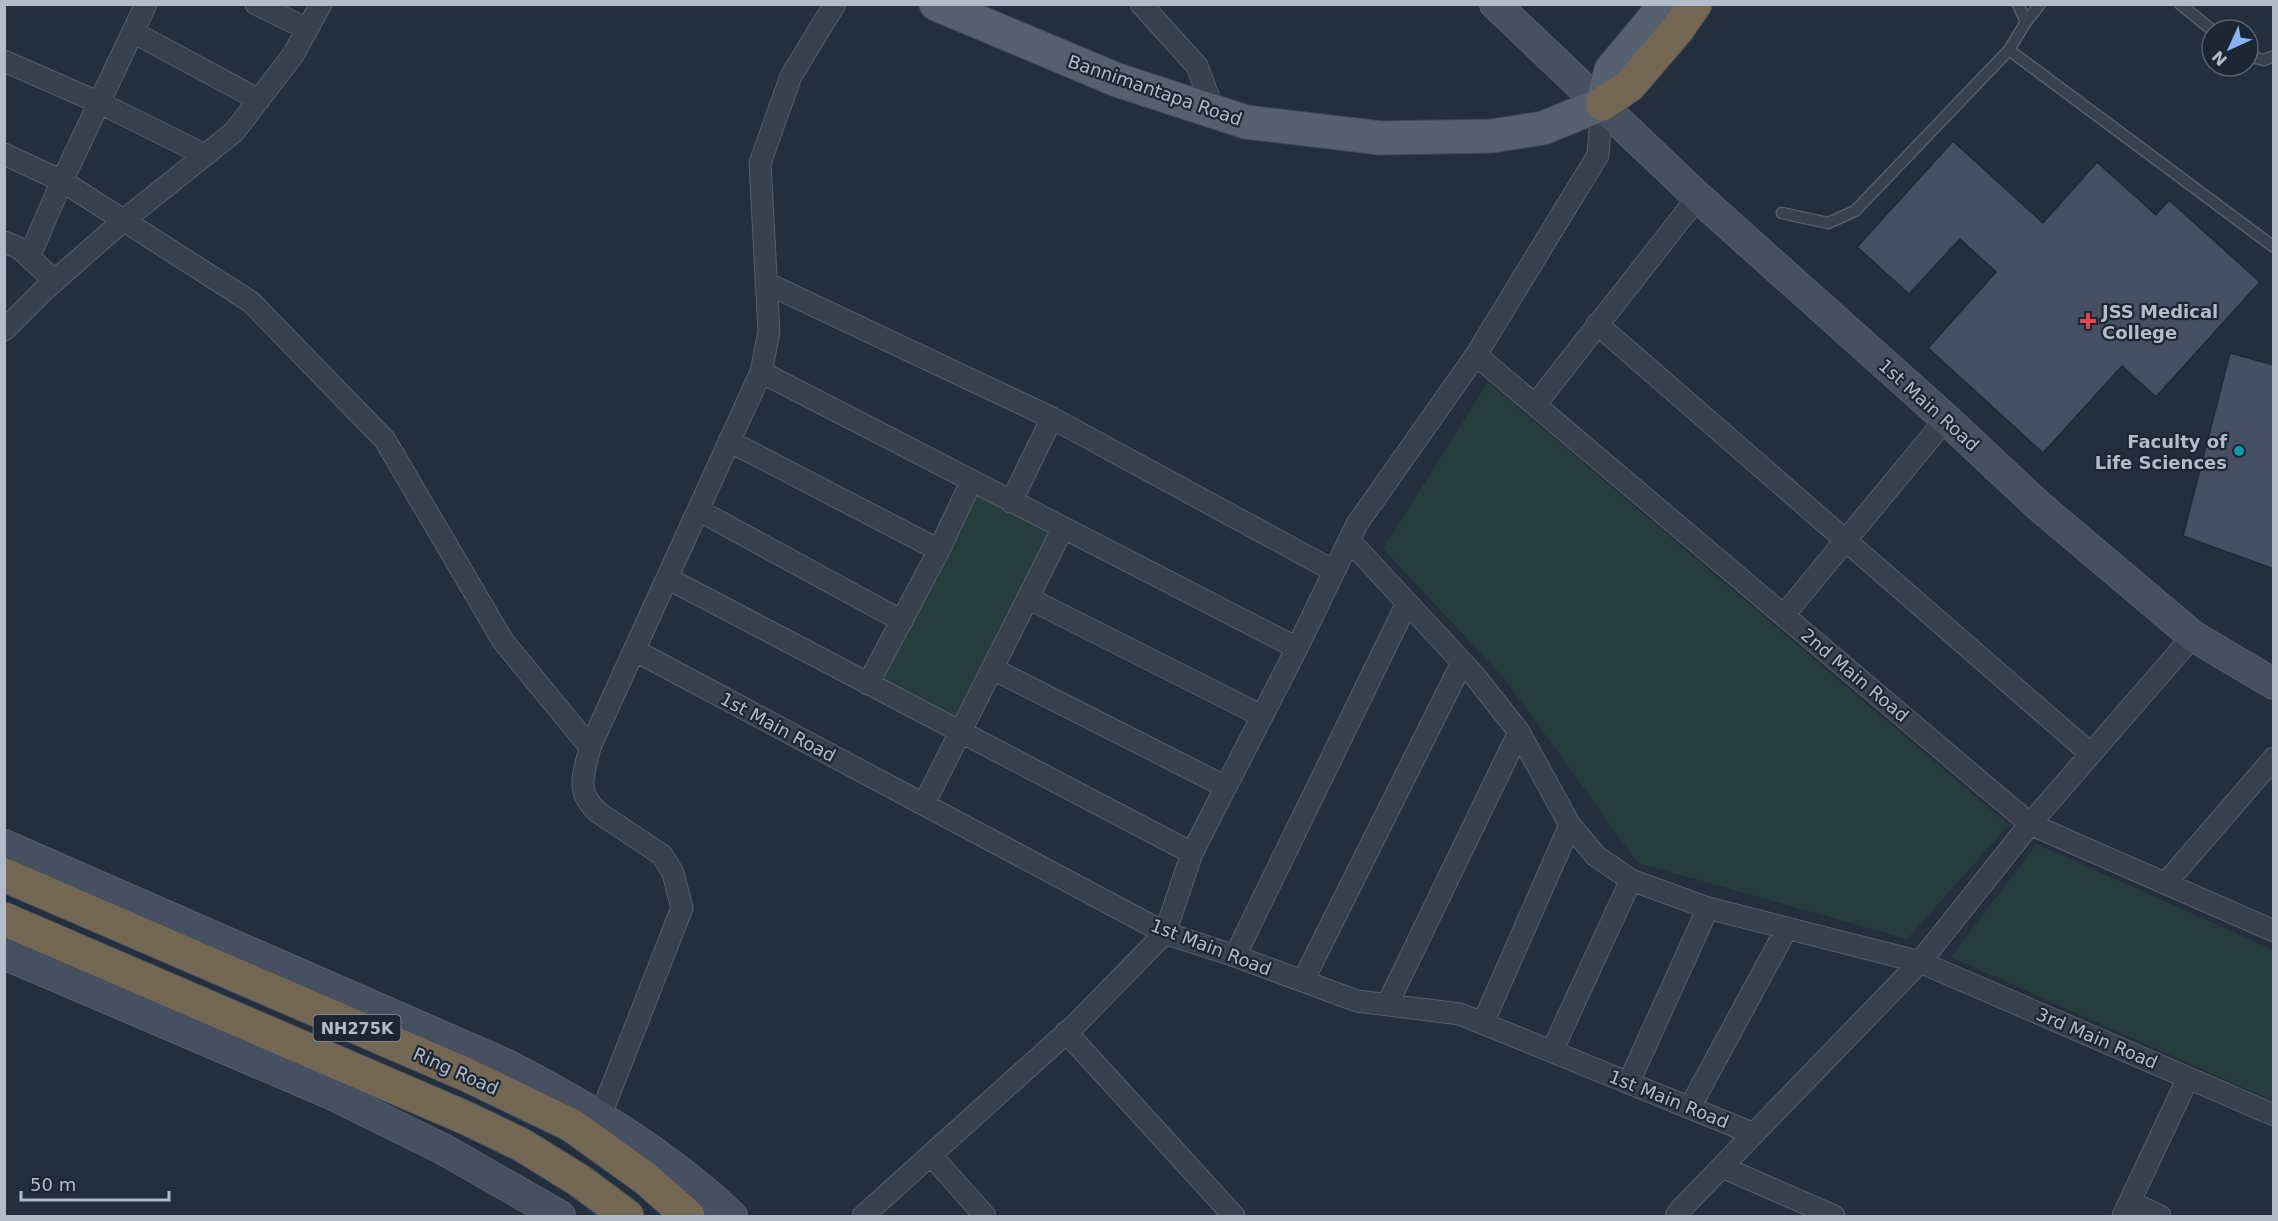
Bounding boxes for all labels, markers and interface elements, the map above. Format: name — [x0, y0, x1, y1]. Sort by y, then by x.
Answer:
north arrow — [2200, 18, 2260, 78]
text: N — [2208, 47, 2231, 70]
street label: Bannimantapa Road — [1065, 50, 1245, 130]
place label: JSS Medical College — [2100, 301, 2218, 343]
marker: JSS Medical College — [2079, 312, 2097, 330]
street label: 1st Main Road — [1875, 355, 1983, 455]
place label: Faculty of Life Sciences — [2095, 431, 2227, 473]
marker: Faculty of Life Sciences — [2232, 444, 2246, 458]
street label: 2nd Main Road — [1797, 624, 1913, 726]
street label: 1st Main Road — [717, 688, 839, 766]
street label: 1st Main Road — [1148, 914, 1274, 980]
street label: 3rd Main Road — [2033, 1003, 2161, 1073]
road number: NH275K — [314, 1015, 400, 1041]
street label: Ring Road — [410, 1043, 502, 1099]
street label: 1st Main Road — [1606, 1065, 1732, 1133]
scale bar — [21, 1164, 170, 1202]
text: 50 m — [30, 1174, 76, 1195]

